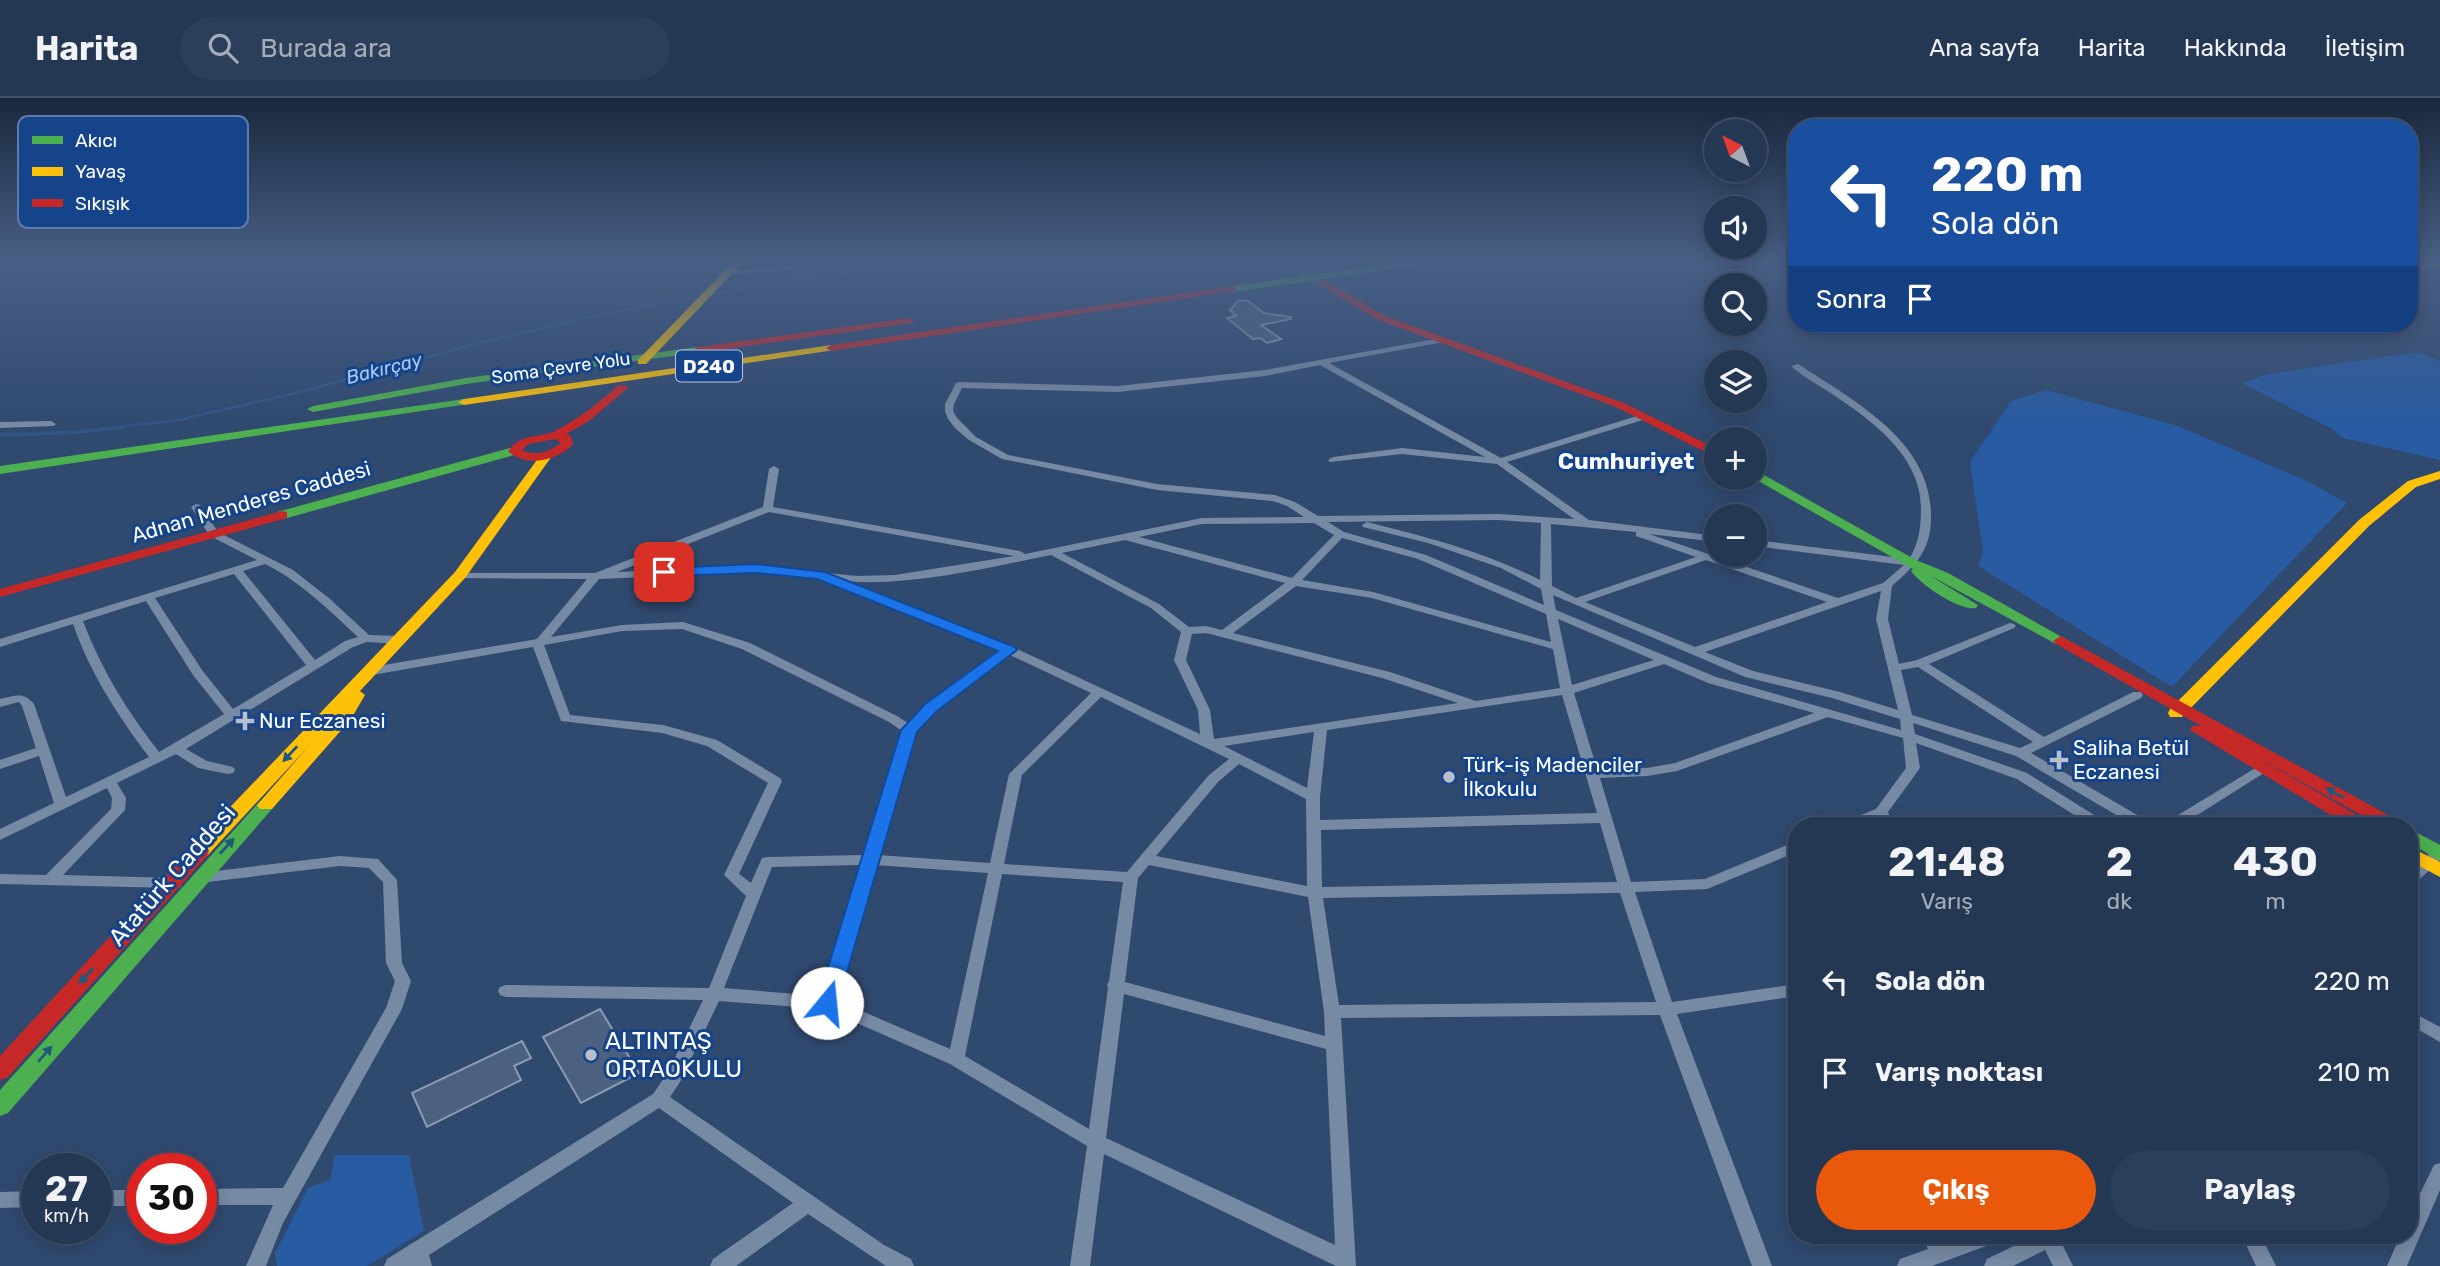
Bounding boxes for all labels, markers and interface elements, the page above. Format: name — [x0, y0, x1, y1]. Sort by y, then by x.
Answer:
search box — [180, 17, 670, 80]
text: Harita — [35, 29, 138, 68]
icon: search — [204, 29, 242, 67]
text: Burada ara — [260, 33, 392, 64]
text: Ana sayfa — [1929, 34, 2040, 62]
text: Harita — [2078, 34, 2146, 62]
text: Hakkında — [2184, 34, 2287, 62]
text: İletişim — [2325, 34, 2405, 62]
legend — [18, 116, 248, 228]
north arrow — [1704, 119, 1768, 182]
map controls — [1704, 119, 1767, 567]
text: Akıcı — [75, 129, 117, 152]
text: 220 m — [1931, 145, 2083, 203]
icon: left — [1816, 147, 1907, 238]
text: Yavaş — [75, 160, 126, 183]
text: Sıkışık — [75, 192, 130, 215]
button: sound — [1704, 196, 1767, 259]
text: Sola dön — [1931, 204, 2059, 242]
button: search — [1704, 273, 1767, 336]
icon: arrive — [1901, 280, 1939, 318]
text: Sonra — [1816, 284, 1887, 315]
street label: Soma Çevre Yolu — [490, 347, 632, 389]
water label: Bakırçay — [344, 348, 425, 389]
road number: D240 — [676, 350, 742, 382]
button: layers — [1704, 350, 1767, 413]
button: + — [1704, 427, 1767, 490]
district label: Cumhuriyet — [1558, 447, 1694, 475]
street label: Adnan Menderes Caddesi — [128, 455, 373, 548]
button: − — [1704, 504, 1767, 567]
pin — [634, 542, 694, 602]
icon: arrive — [645, 553, 683, 591]
place label: Nur Eczanesi — [259, 708, 386, 733]
marker: Nur Eczanesi — [237, 713, 253, 729]
place label: Saliha Betül Eczanesi — [2073, 735, 2189, 784]
one-way arrow — [282, 745, 298, 762]
place label: Türk-iş Madenciler İlkokulu — [1463, 752, 1642, 801]
marker: Saliha Betül Eczanesi — [2051, 752, 2067, 768]
marker: Türk-iş Madenciler İlkokulu — [1441, 769, 1457, 785]
one-way arrow — [2326, 787, 2345, 799]
street label: Atatürk Caddesi — [103, 799, 241, 951]
one-way arrow — [219, 837, 235, 855]
text: 21:48 — [1888, 837, 2006, 887]
text: 2 — [2106, 837, 2133, 887]
text: 430 — [2233, 837, 2318, 887]
text: Varış — [1921, 887, 1973, 915]
text: dk — [2107, 887, 2132, 915]
text: m — [2265, 887, 2286, 915]
icon: left — [1816, 963, 1854, 1001]
position arrow — [790, 966, 864, 1040]
text: Sola dön — [1875, 966, 1985, 997]
text: 220 m — [2313, 966, 2390, 997]
one-way arrow — [78, 967, 94, 985]
place label: ALTINTAŞ ORTAOKULU — [605, 1027, 742, 1083]
one-way arrow — [37, 1045, 53, 1063]
marker: ALTINTAŞ ORTAOKULU — [583, 1047, 599, 1063]
icon: arrive — [1816, 1054, 1854, 1092]
text: Varış noktası — [1875, 1057, 2043, 1088]
text: 210 m — [2318, 1057, 2390, 1088]
button: Çıkış — [1816, 1150, 2096, 1230]
button: Paylaş — [2110, 1150, 2390, 1230]
speed limit sign: 30 — [126, 1153, 217, 1244]
text: 27 — [45, 1168, 88, 1210]
text: km/h — [44, 1205, 89, 1227]

